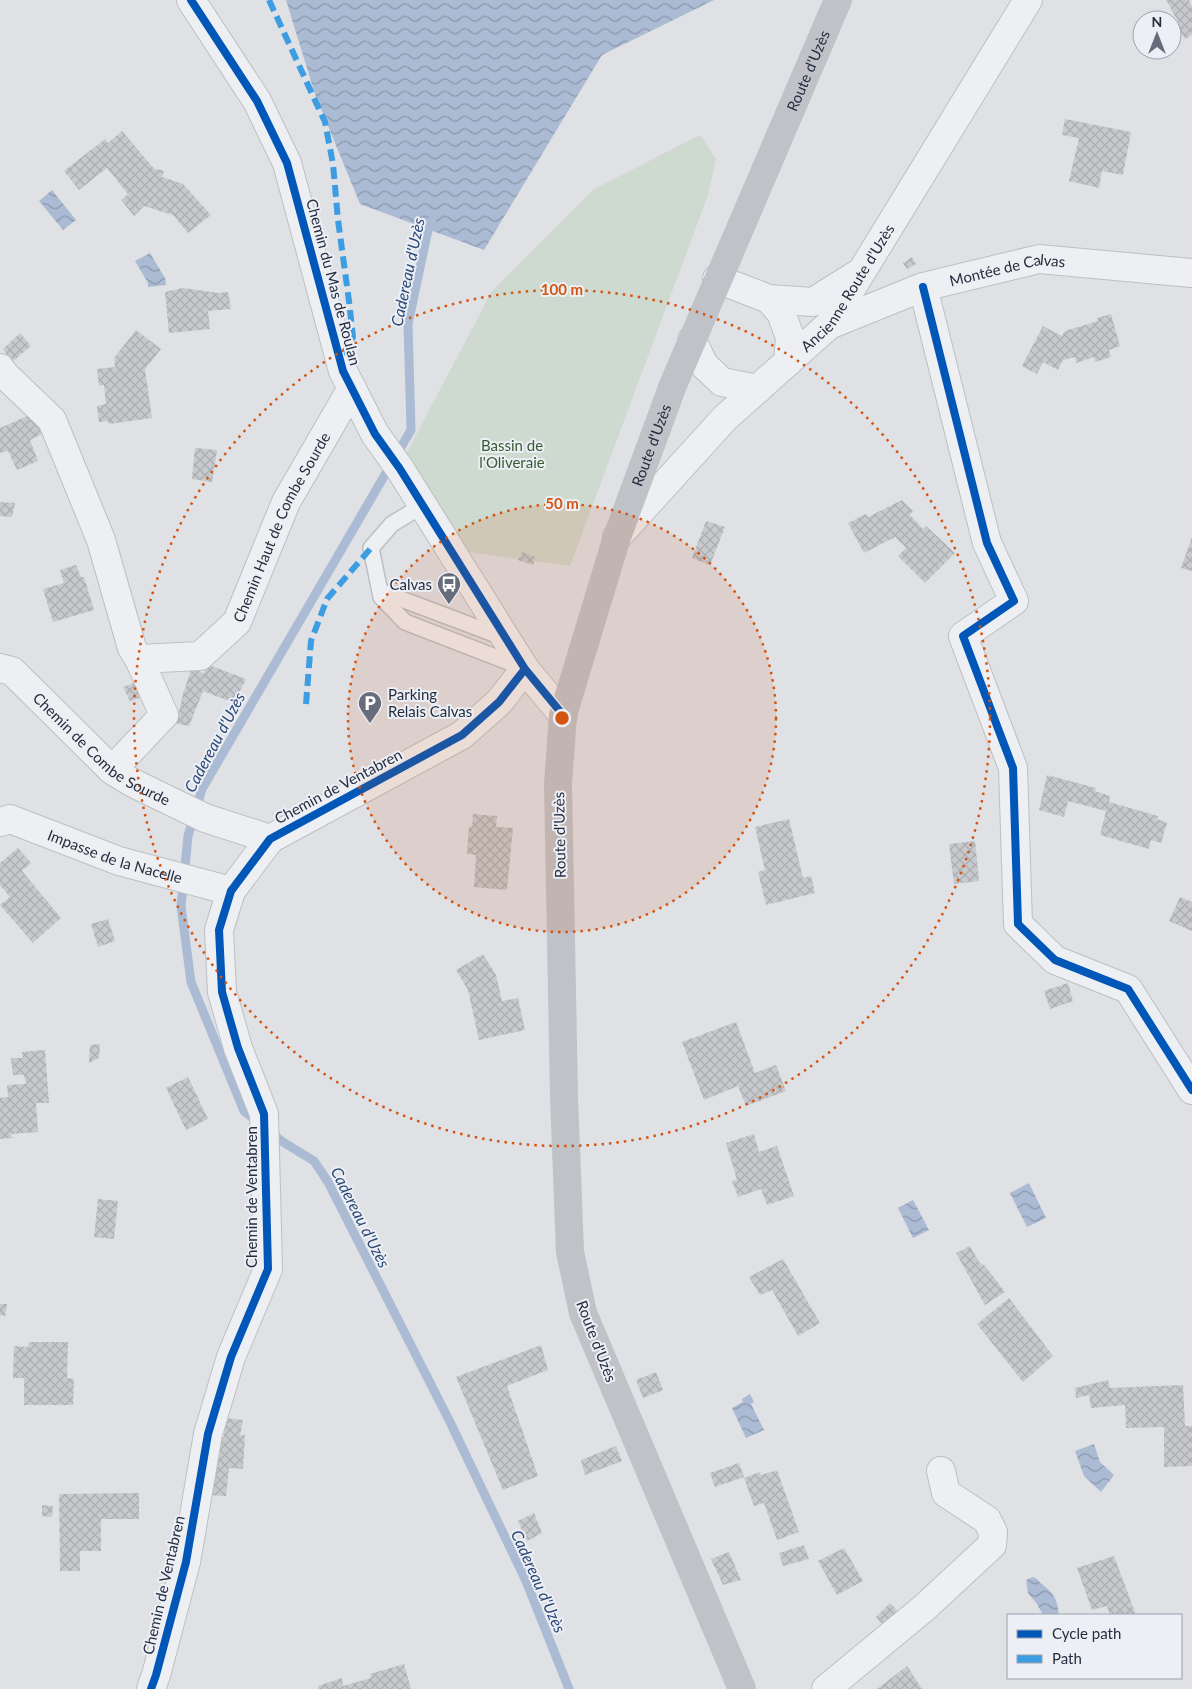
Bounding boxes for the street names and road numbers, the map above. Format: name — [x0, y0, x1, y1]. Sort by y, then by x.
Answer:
street label: Route d'Uzès — [782, 27, 833, 114]
street label: Chemin du Mas de Roulan — [303, 197, 365, 367]
street label: Ancienne Route d'Uzès — [797, 221, 898, 355]
street label: Montée de Calvas — [948, 250, 1066, 289]
street label: Route d'Uzès — [628, 401, 674, 489]
street label: Chemin Haut de Combe Sourde — [229, 429, 334, 625]
street label: Chemin de Combe Sourde — [30, 688, 173, 809]
street label: Chemin de Ventabren — [271, 745, 405, 827]
street label: Route d'Uzès — [549, 792, 569, 878]
street label: Impasse de la Nacelle — [45, 825, 184, 887]
street label: Chemin de Ventabren — [242, 1126, 260, 1268]
street label: Route d'Uzès — [573, 1298, 621, 1384]
street label: Chemin de Ventabren — [138, 1514, 188, 1656]

